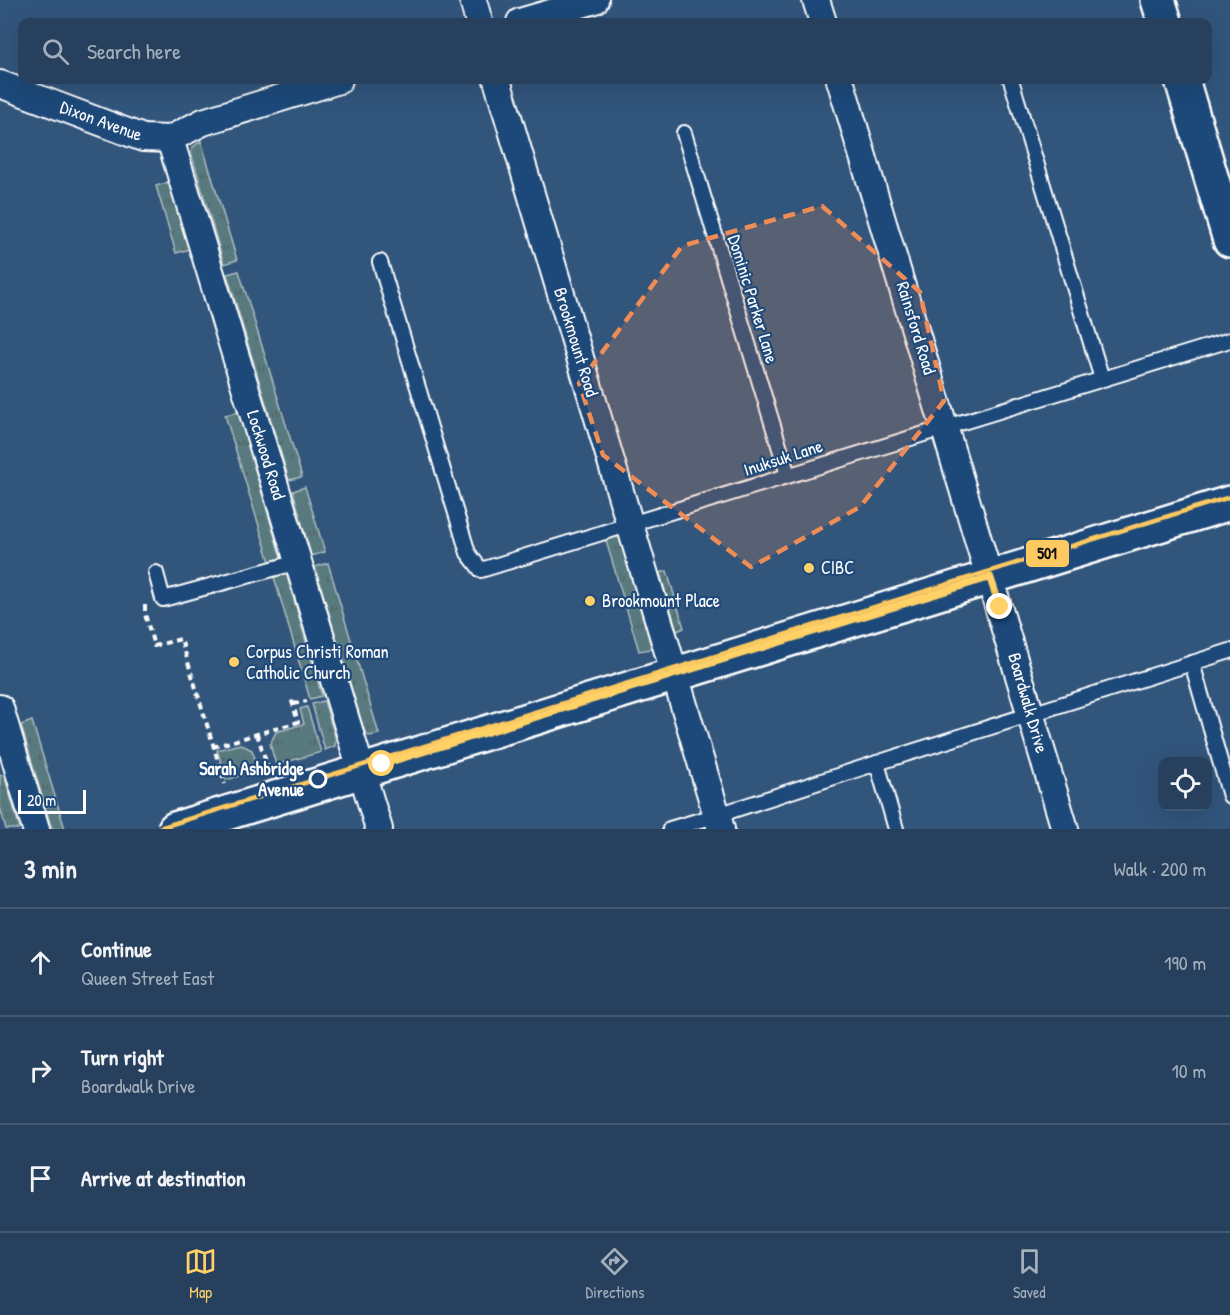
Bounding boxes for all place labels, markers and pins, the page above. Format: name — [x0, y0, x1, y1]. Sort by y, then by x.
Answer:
place label: CIBC — [821, 555, 854, 580]
marker: CIBC — [802, 561, 816, 575]
place label: Brookmount Place — [602, 588, 720, 613]
marker: Brookmount Place — [583, 594, 597, 608]
place label: Corpus Christi Roman Catholic Church — [246, 639, 389, 685]
marker: Corpus Christi Roman Catholic Church — [227, 655, 241, 669]
place label: Sarah Ashbridge Avenue — [199, 756, 305, 802]
marker: Sarah Ashbridge Avenue — [309, 770, 327, 788]

